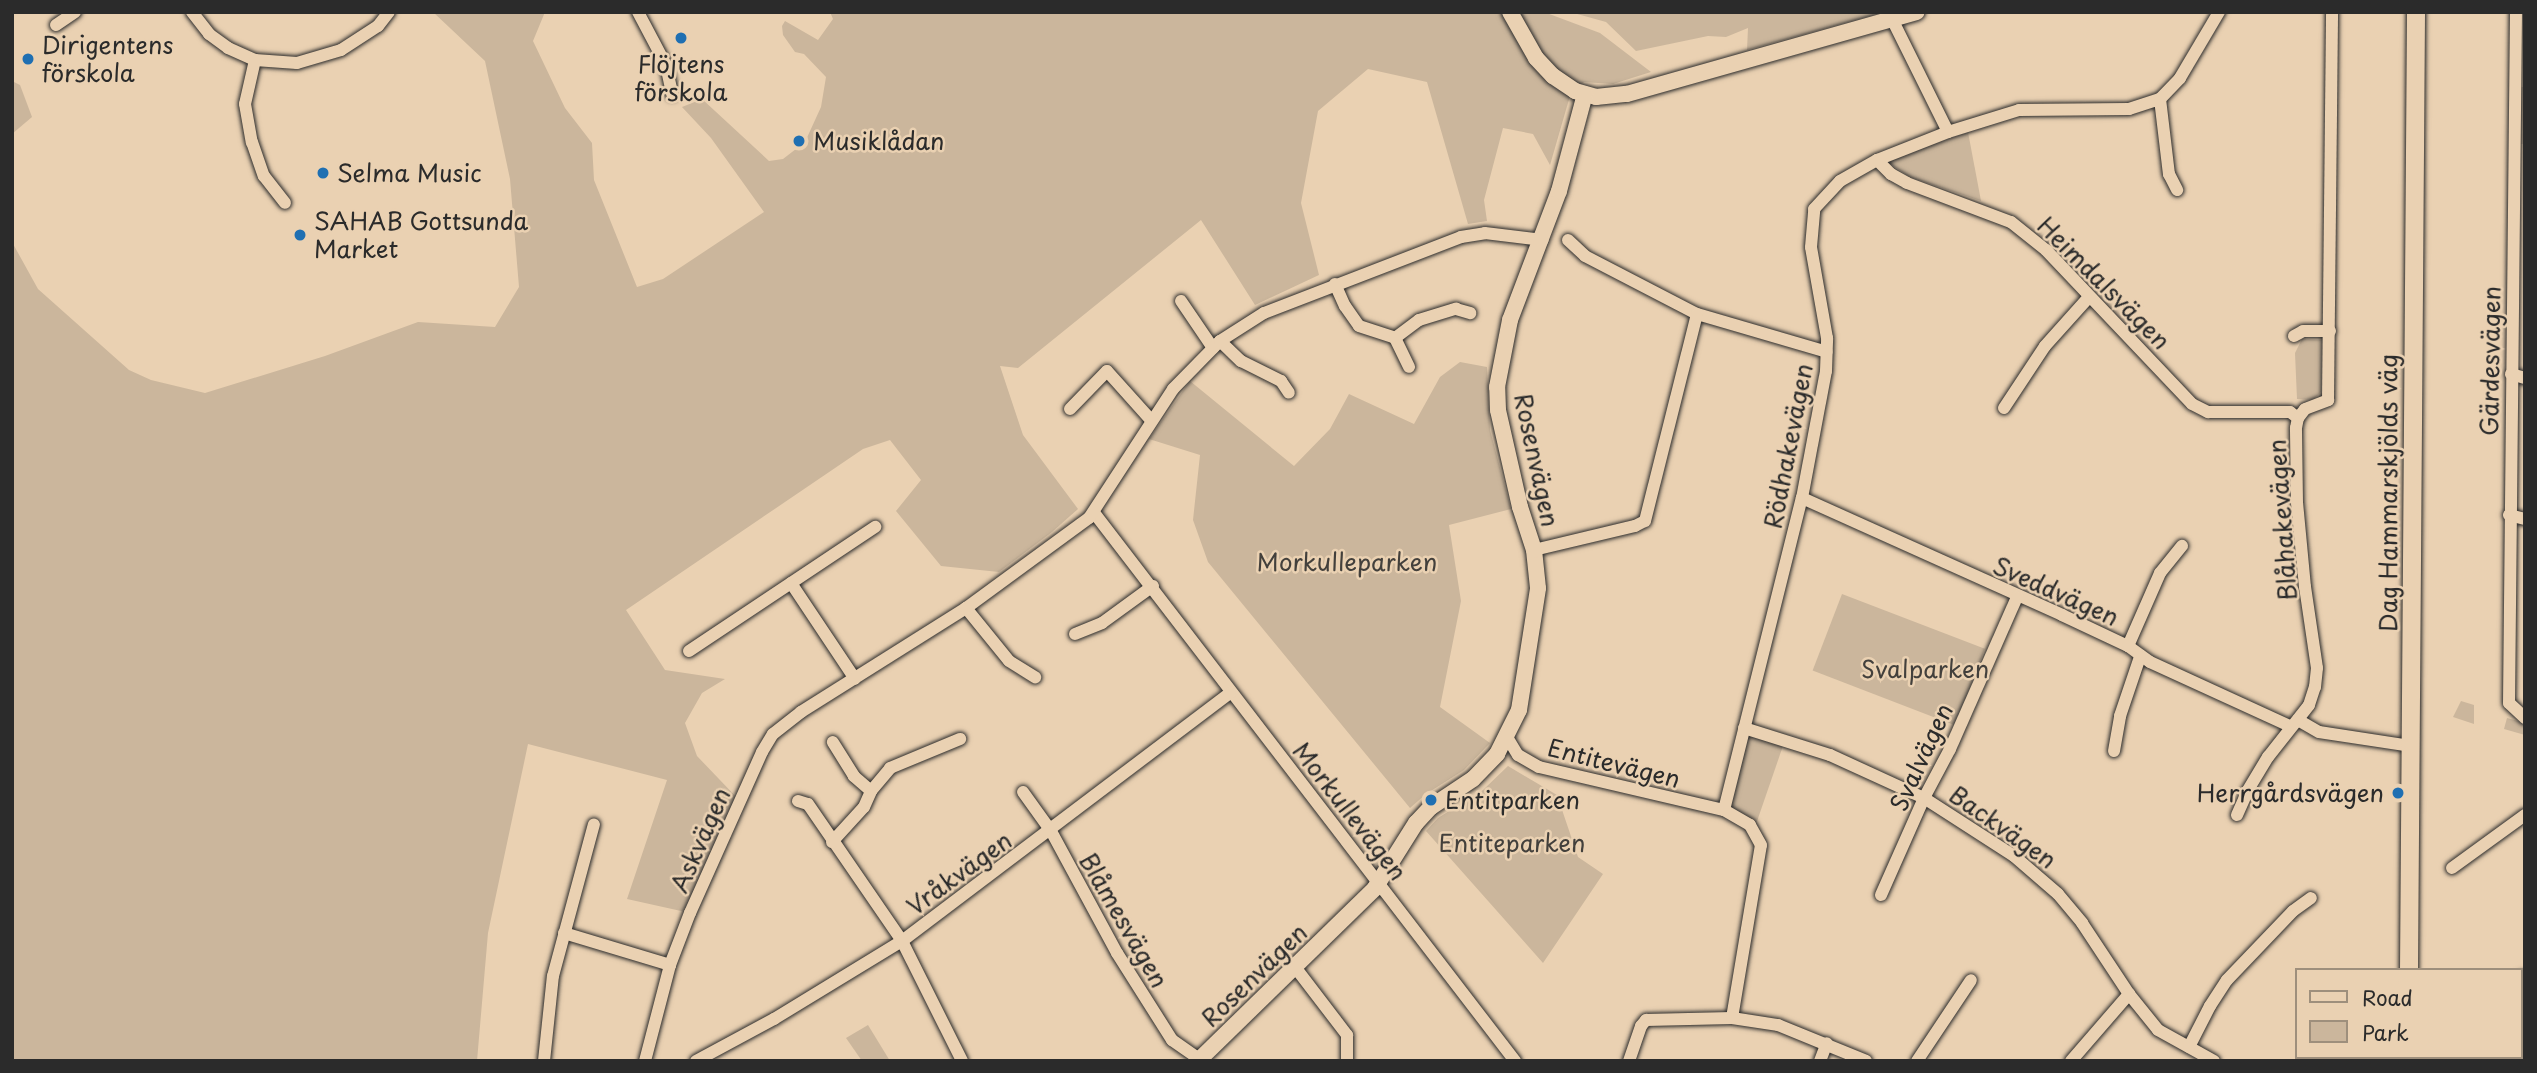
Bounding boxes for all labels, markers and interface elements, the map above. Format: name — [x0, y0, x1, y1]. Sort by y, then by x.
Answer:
marker: Flöjtens förskola — [673, 30, 689, 46]
place label: Dirigentens förskola — [42, 31, 173, 87]
place label: Flöjtens förskola — [635, 50, 727, 106]
marker: Dirigentens förskola — [20, 51, 36, 67]
place label: Musiklådan — [813, 127, 944, 155]
marker: Musiklådan — [791, 133, 807, 149]
place label: Selma Music — [337, 159, 482, 187]
marker: Selma Music — [315, 165, 331, 181]
place label: SAHAB Gottsunda Market — [314, 207, 530, 263]
street label: Heimdalsvägen — [2032, 211, 2176, 355]
marker: SAHAB Gottsunda Market — [292, 227, 308, 243]
street label: Gärdesvägen — [2474, 286, 2506, 436]
street label: Dag Hammarskjölds väg — [2374, 352, 2402, 634]
street label: Rödhakevägen — [1758, 361, 1818, 531]
street label: Rosenvägen — [1509, 391, 1565, 529]
street label: Blåhakevägen — [2262, 438, 2302, 602]
park label: Morkulleparken — [1257, 548, 1437, 576]
street label: Sveddvägen — [1989, 550, 2123, 632]
park label: Svalparken — [1861, 655, 1989, 683]
street label: Svalvägen — [1884, 699, 1958, 815]
street label: Entitevägen — [1545, 733, 1683, 793]
street label: Morkullevägen — [1287, 736, 1413, 886]
place label: Herrgårdsvägen — [2197, 779, 2384, 807]
street label: Backvägen — [1944, 780, 2062, 874]
street label: Askvägen — [664, 783, 736, 897]
marker: Herrgårdsvägen — [2390, 785, 2406, 801]
place label: Entitparken — [1445, 786, 1580, 814]
marker: Entitparken — [1423, 792, 1439, 808]
street label: Vråkvägen — [901, 825, 1017, 921]
park label: Entiteparken — [1439, 829, 1585, 857]
street label: Blåmesvägen — [1074, 847, 1174, 993]
street label: Rosenvägen — [1195, 917, 1313, 1033]
legend — [2296, 968, 2523, 1059]
text: Road — [2362, 981, 2413, 1013]
text: Park — [2362, 1016, 2409, 1048]

